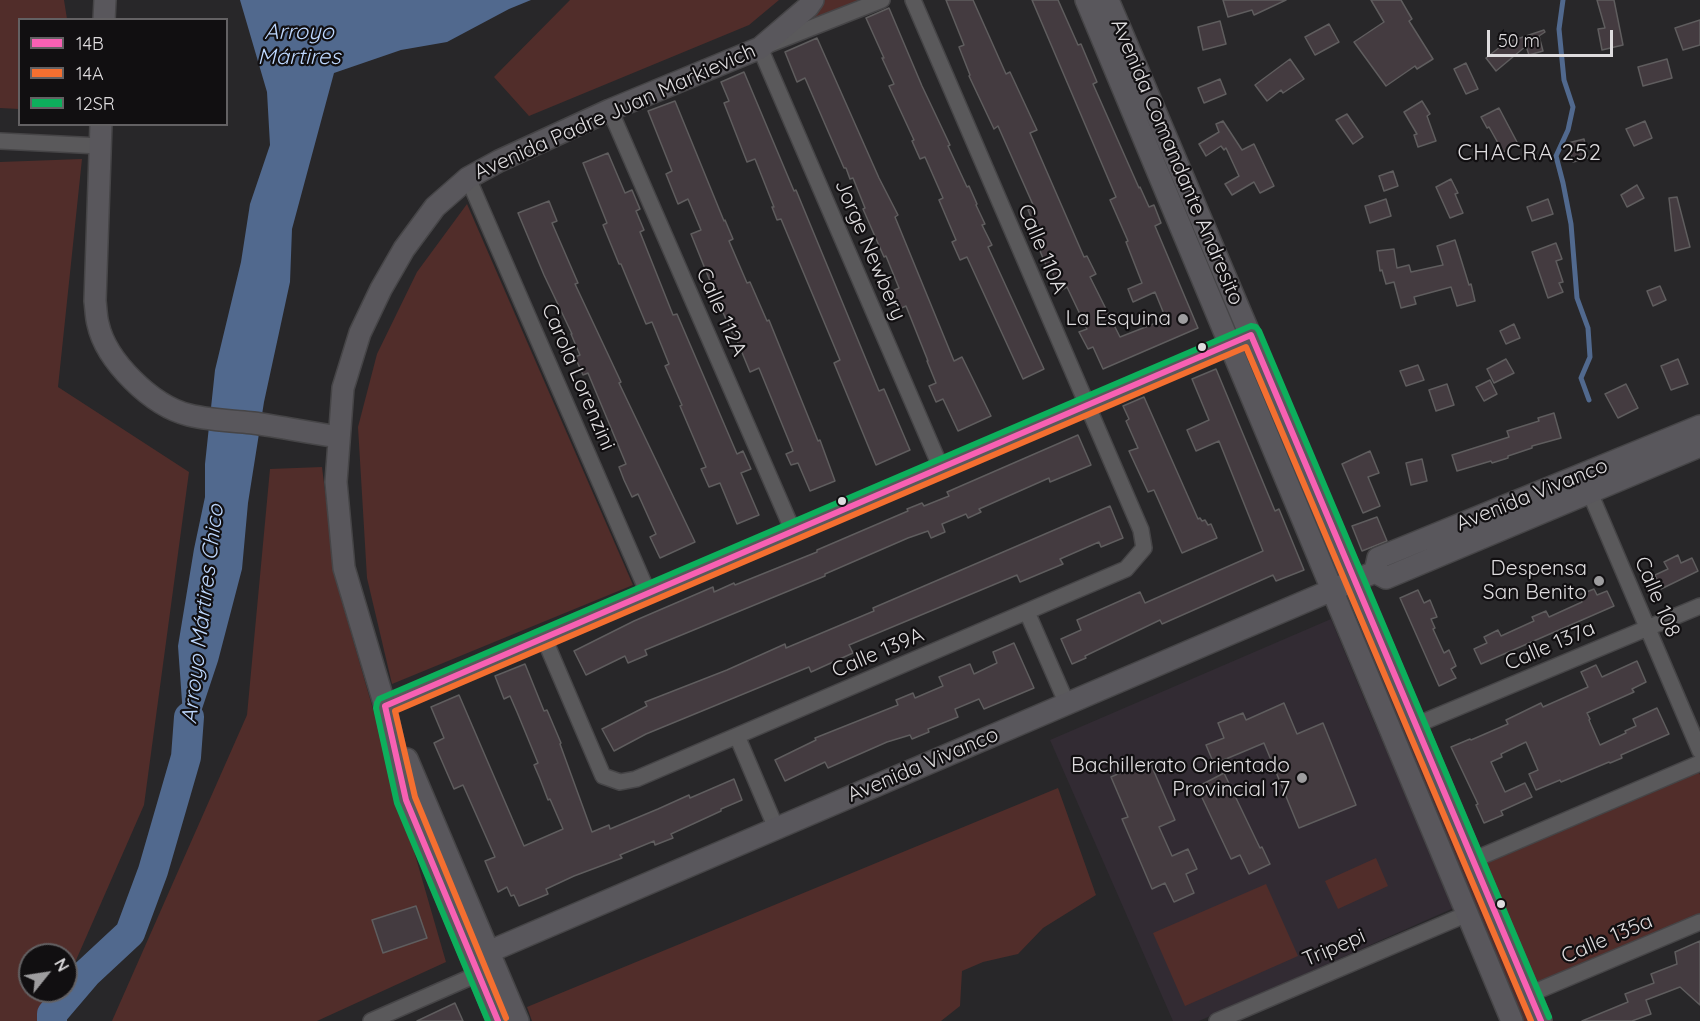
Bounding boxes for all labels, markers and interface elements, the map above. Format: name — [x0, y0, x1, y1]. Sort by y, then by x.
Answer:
street label: Avenida Comandante Andresito — [1105, 15, 1249, 309]
legend — [18, 18, 228, 126]
scale bar — [1490, 18, 1616, 56]
water label: Arroyo Mártires — [258, 19, 340, 70]
text: 50 m — [1498, 29, 1540, 52]
text: 14B — [76, 32, 104, 55]
street label: Avenida Padre Juan Markievich — [470, 38, 760, 186]
text: 14A — [76, 62, 104, 85]
text: 12SR — [76, 92, 115, 115]
district label: CHACRA 252 — [1457, 140, 1603, 166]
street label: Jorge Newbery — [829, 176, 911, 324]
street label: Calle 110A — [1012, 200, 1072, 298]
street label: Calle 112A — [690, 264, 752, 360]
street label: Carola Lorenzini — [536, 300, 620, 454]
place label: La Esquina — [1066, 306, 1171, 332]
marker: La Esquina — [1176, 312, 1190, 326]
unlabelled marker — [1196, 341, 1208, 353]
street label: Avenida Vivanco — [1452, 453, 1612, 537]
unlabelled marker — [836, 495, 848, 507]
water label: Arroyo Mártires Chico — [176, 503, 230, 725]
street label: Calle 108 — [1629, 553, 1685, 641]
place label: Despensa San Benito — [1483, 556, 1587, 606]
marker: Despensa San Benito — [1592, 574, 1606, 588]
street label: Calle 137a — [1501, 616, 1599, 676]
street label: Calle 139A — [828, 622, 928, 684]
street label: Avenida Vivanco — [844, 722, 1002, 808]
place label: Bachillerato Orientado Provincial 17 — [1071, 753, 1290, 803]
marker: Bachillerato Orientado Provincial 17 — [1295, 771, 1309, 785]
unlabelled marker — [1495, 898, 1507, 910]
street label: Calle 135a — [1558, 909, 1656, 969]
street label: Tripepi — [1299, 924, 1369, 972]
north arrow — [18, 943, 78, 1003]
text: N — [50, 955, 73, 975]

